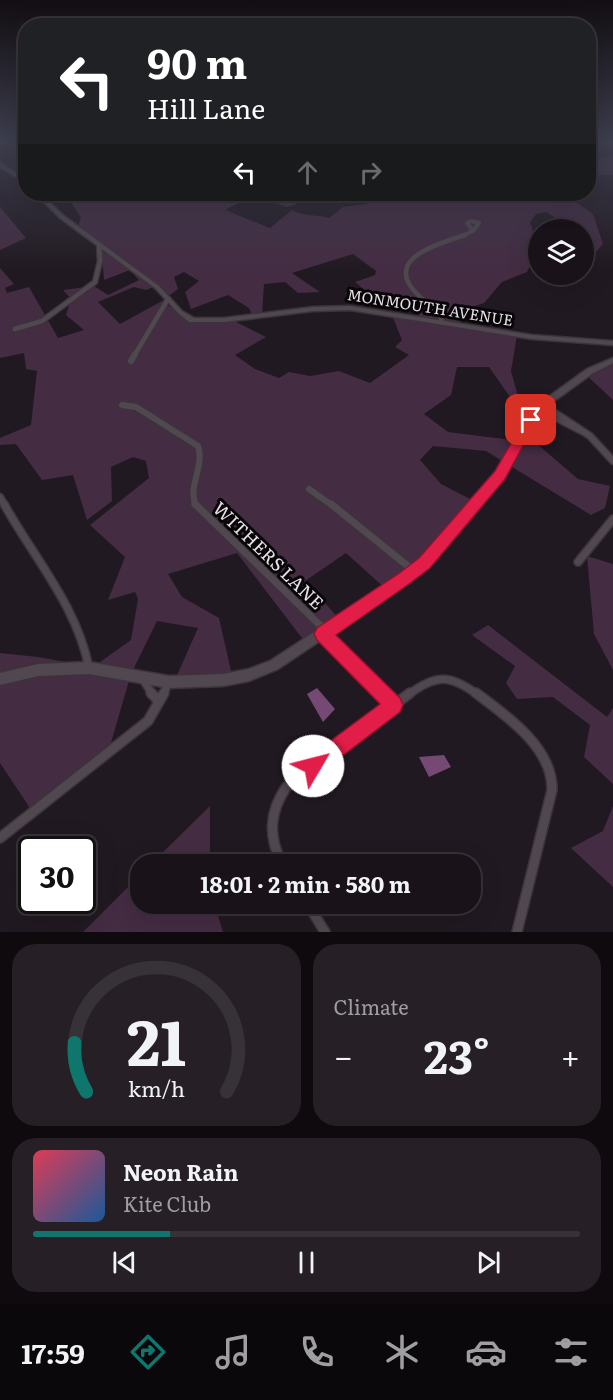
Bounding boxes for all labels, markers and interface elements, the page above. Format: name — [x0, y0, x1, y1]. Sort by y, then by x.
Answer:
text: 90 m — [147, 30, 247, 92]
icon: left — [48, 42, 126, 120]
text: Hill Lane — [147, 87, 265, 127]
icon: left — [228, 156, 261, 189]
icon: ahead — [291, 156, 324, 189]
icon: right — [354, 156, 387, 189]
map controls — [528, 219, 594, 285]
button: layers — [528, 219, 594, 285]
street label: MONMOUTH AVENUE — [346, 282, 515, 331]
pin — [505, 394, 556, 445]
icon: arrive — [514, 403, 547, 436]
street label: WITHERS LANE — [207, 495, 331, 615]
position arrow — [281, 734, 345, 798]
speed limit sign: 30 — [18, 836, 96, 914]
text: 18:01 · 2 min · 580 m — [200, 867, 411, 900]
text: Climate — [334, 991, 409, 1021]
text: 21 — [127, 993, 186, 1085]
text: 23° — [424, 1021, 490, 1088]
text: − — [334, 1030, 353, 1079]
text: + — [561, 1030, 580, 1079]
text: km/h — [128, 1072, 185, 1104]
text: Neon Rain — [123, 1155, 239, 1188]
text: Kite Club — [123, 1188, 211, 1218]
icon: previous — [108, 1246, 141, 1279]
icon: pause — [290, 1246, 323, 1279]
icon: next — [472, 1246, 505, 1279]
icon: directions — [127, 1331, 169, 1373]
icon: music — [212, 1331, 254, 1373]
icon: phone — [296, 1331, 338, 1373]
icon: climate — [381, 1331, 423, 1373]
icon: car — [465, 1331, 507, 1373]
icon: filters — [550, 1331, 592, 1373]
text: 17:59 — [21, 1332, 85, 1372]

